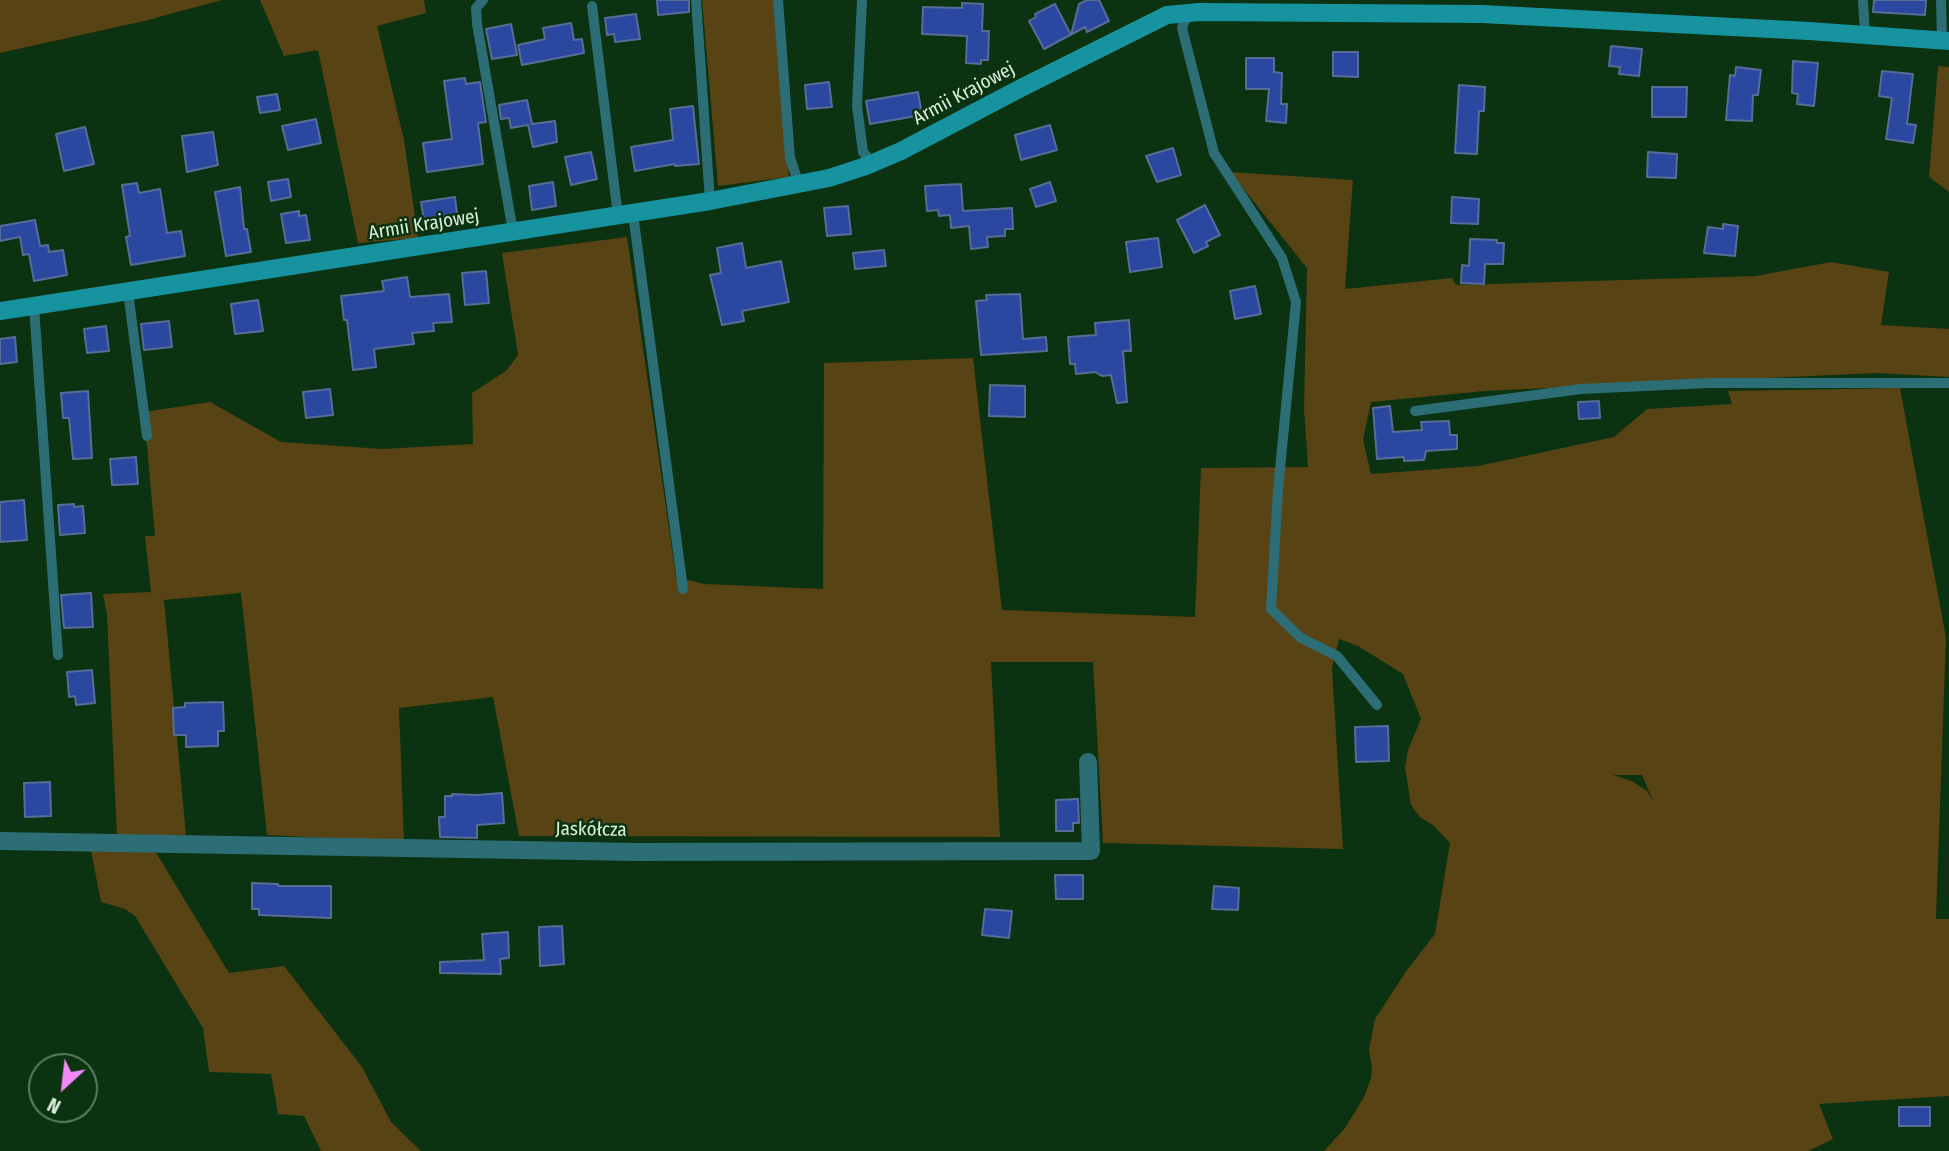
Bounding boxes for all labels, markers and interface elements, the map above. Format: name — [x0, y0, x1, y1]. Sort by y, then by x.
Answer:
street label: Armii Krajowej — [909, 58, 1019, 130]
street label: Armii Krajowej — [367, 205, 481, 245]
street label: Jaskółcza — [555, 818, 627, 842]
north arrow — [28, 1053, 98, 1123]
text: N — [44, 1093, 64, 1118]

